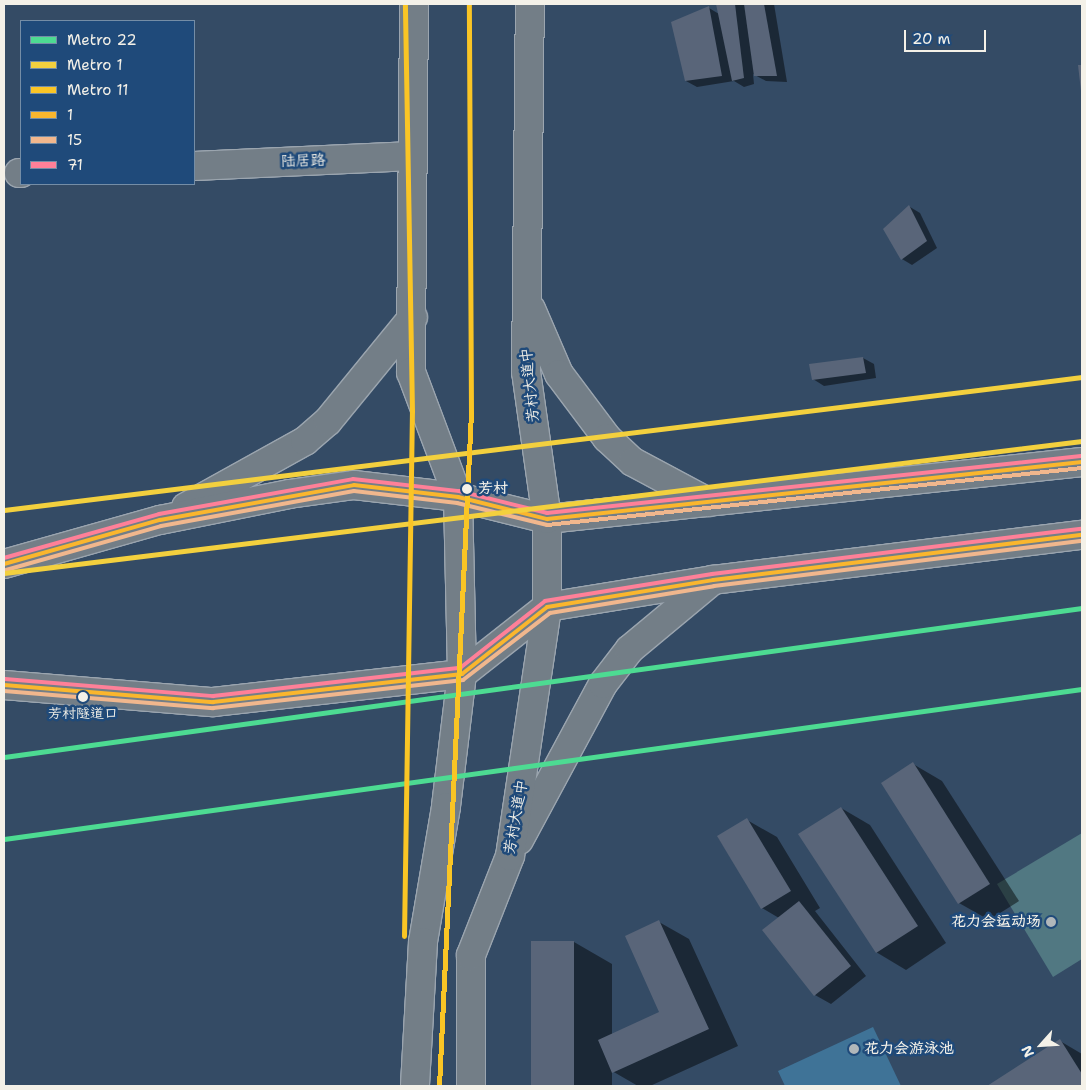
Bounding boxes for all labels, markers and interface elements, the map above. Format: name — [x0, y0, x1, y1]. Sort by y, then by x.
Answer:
legend — [20, 20, 195, 185]
scale bar — [906, 20, 988, 52]
text: 20 m — [912, 29, 951, 49]
text: Metro 22 — [67, 30, 137, 50]
text: Metro 1 — [67, 55, 123, 75]
text: Metro 11 — [67, 80, 129, 100]
text: 1 — [67, 105, 73, 125]
text: 15 — [67, 130, 82, 150]
street label: 陆居路 — [280, 151, 326, 171]
text: 71 — [67, 155, 83, 175]
street label: 芳村大道中 — [517, 347, 543, 423]
place label: 芳村 — [478, 480, 508, 498]
marker: 芳村 — [460, 482, 474, 496]
marker: 芳村隧道口 — [78, 692, 88, 702]
place label: 芳村隧道口 — [48, 705, 118, 721]
street label: 芳村大道中 — [501, 779, 531, 855]
place label: 花力会运动场 — [951, 913, 1041, 931]
marker: 花力会运动场 — [1045, 916, 1057, 928]
north arrow — [1016, 1020, 1066, 1070]
place label: 花力会游泳池 — [864, 1040, 954, 1058]
marker: 花力会游泳池 — [848, 1043, 860, 1055]
text: N — [1017, 1043, 1038, 1061]

